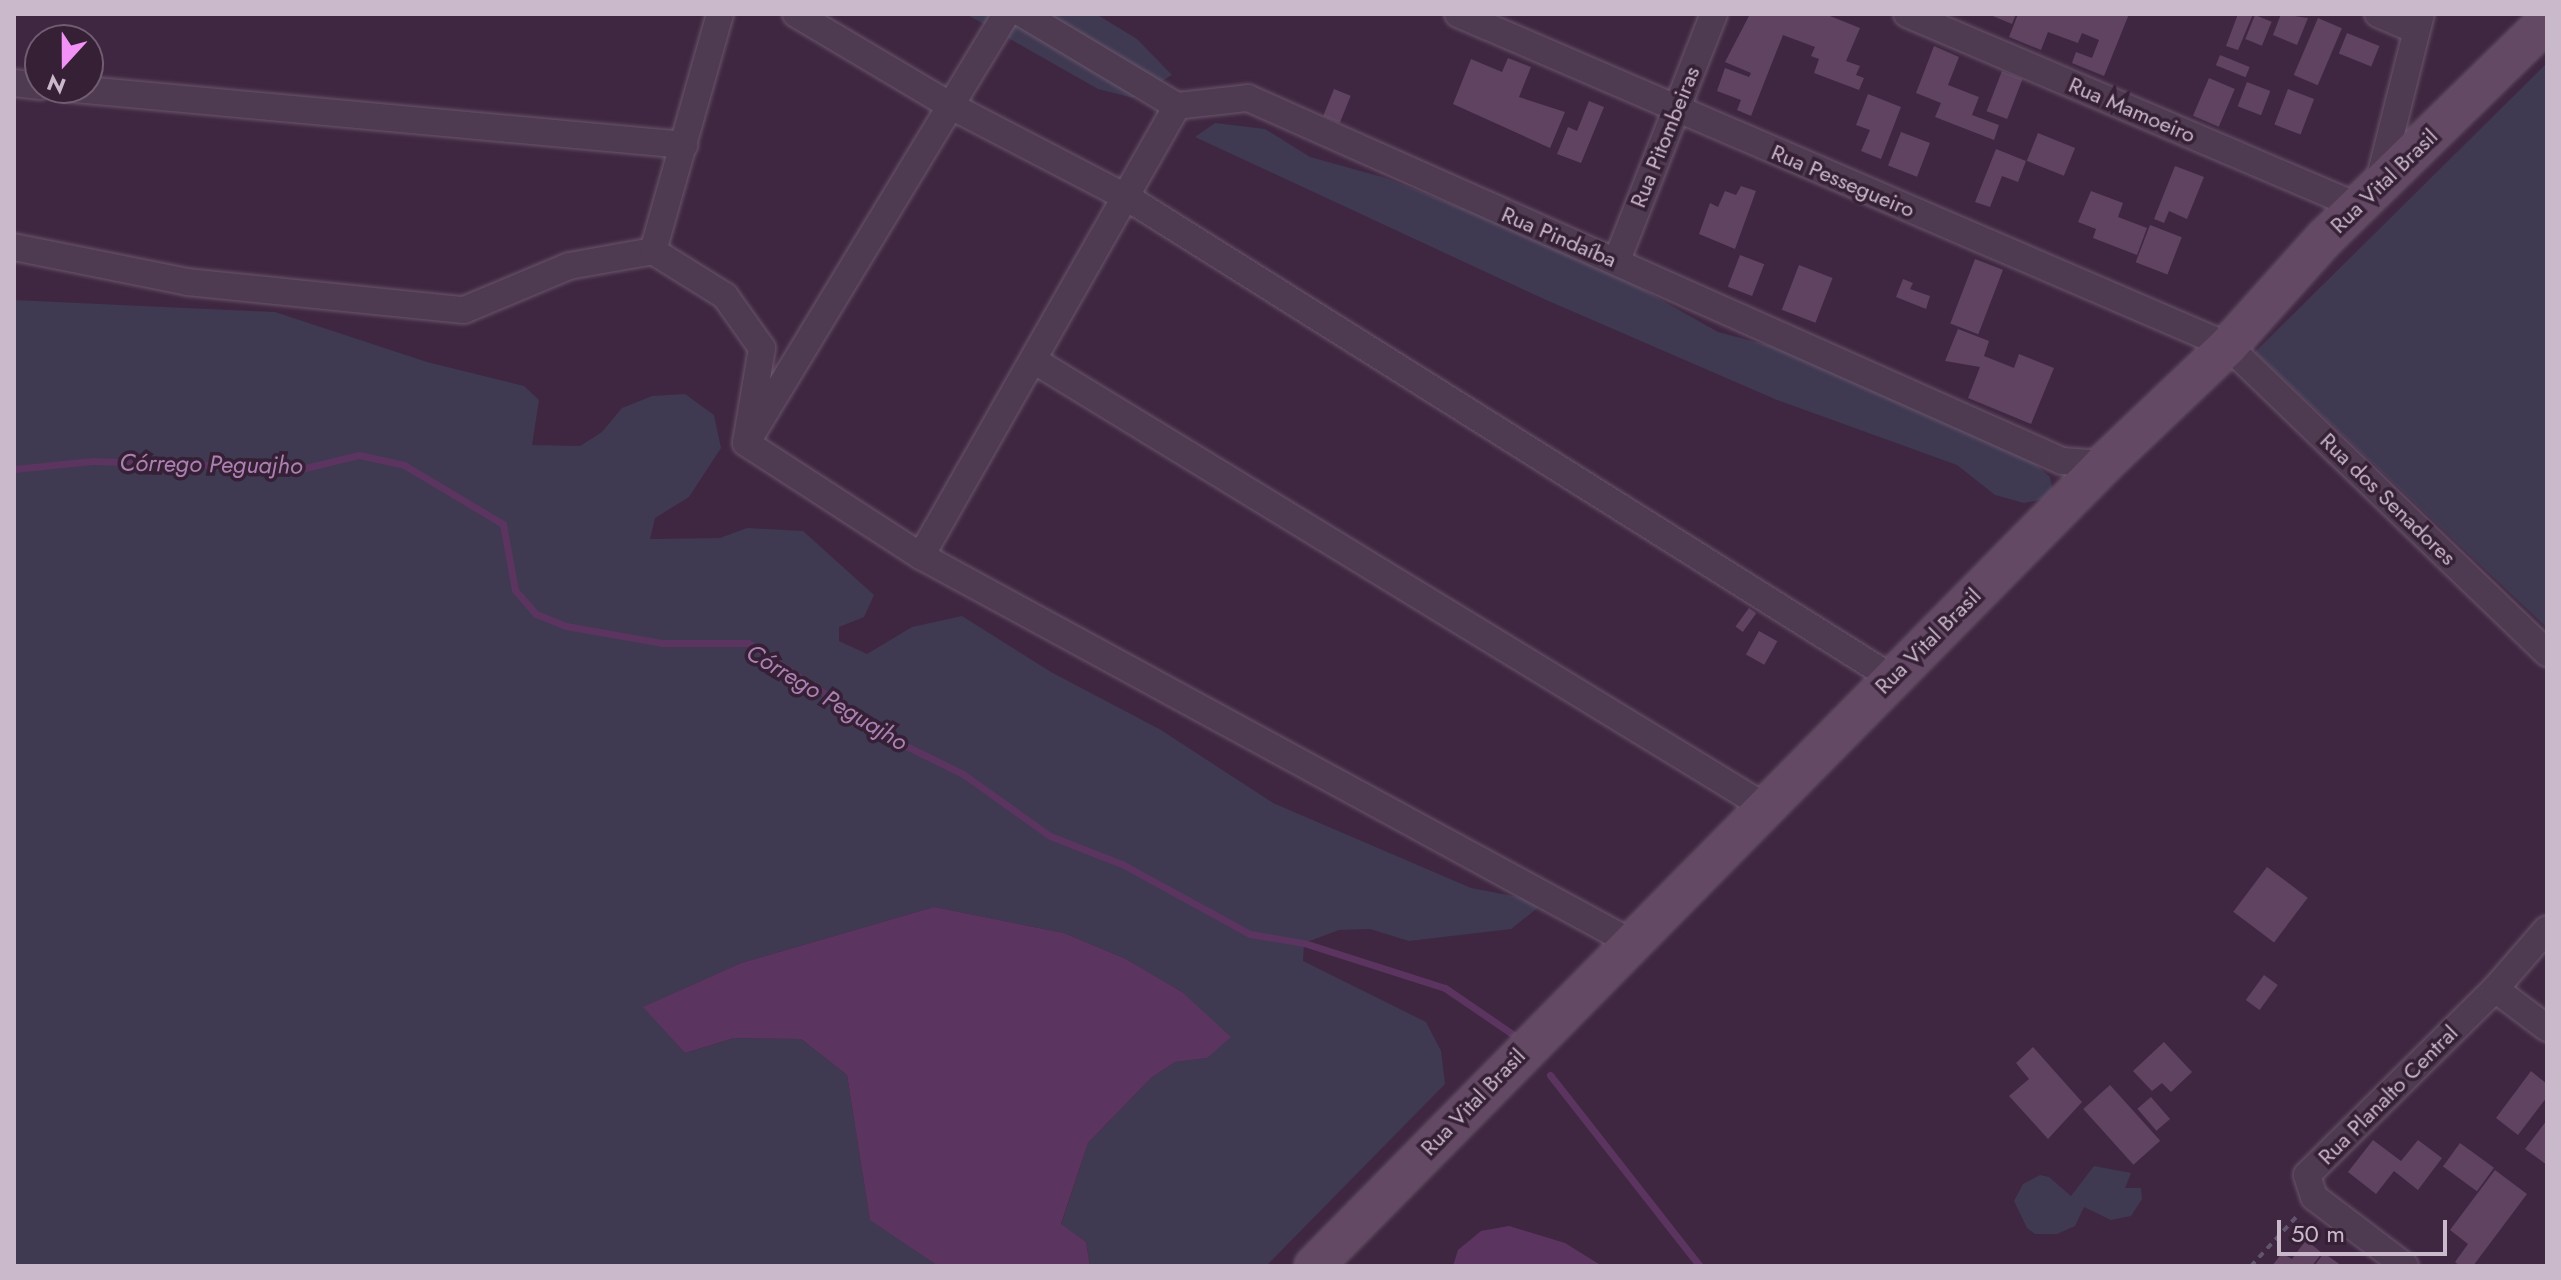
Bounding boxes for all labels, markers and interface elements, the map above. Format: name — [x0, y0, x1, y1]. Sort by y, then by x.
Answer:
north arrow — [24, 24, 104, 104]
street label: Rua Pitombeiras — [1625, 63, 1705, 211]
text: N — [42, 66, 70, 103]
street label: Rua Mamoeiro — [2065, 71, 2199, 149]
street label: Rua Vital Brasil — [2325, 123, 2443, 239]
street label: Rua Pessegueiro — [1767, 139, 1919, 223]
street label: Rua Pindaíba — [1498, 201, 1620, 273]
street label: Rua dos Senadores — [2315, 427, 2461, 571]
water label: Córrego Peguajho — [119, 448, 303, 480]
street label: Rua Vital Brasil — [1870, 583, 1986, 699]
water label: Córrego Peguajho — [741, 638, 913, 756]
street label: Rua Planalto Central — [2313, 1020, 2463, 1170]
street label: Rua Vital Brasil — [1415, 1043, 1531, 1161]
scale bar — [2281, 1204, 2451, 1254]
text: 50 m — [2291, 1216, 2345, 1251]

